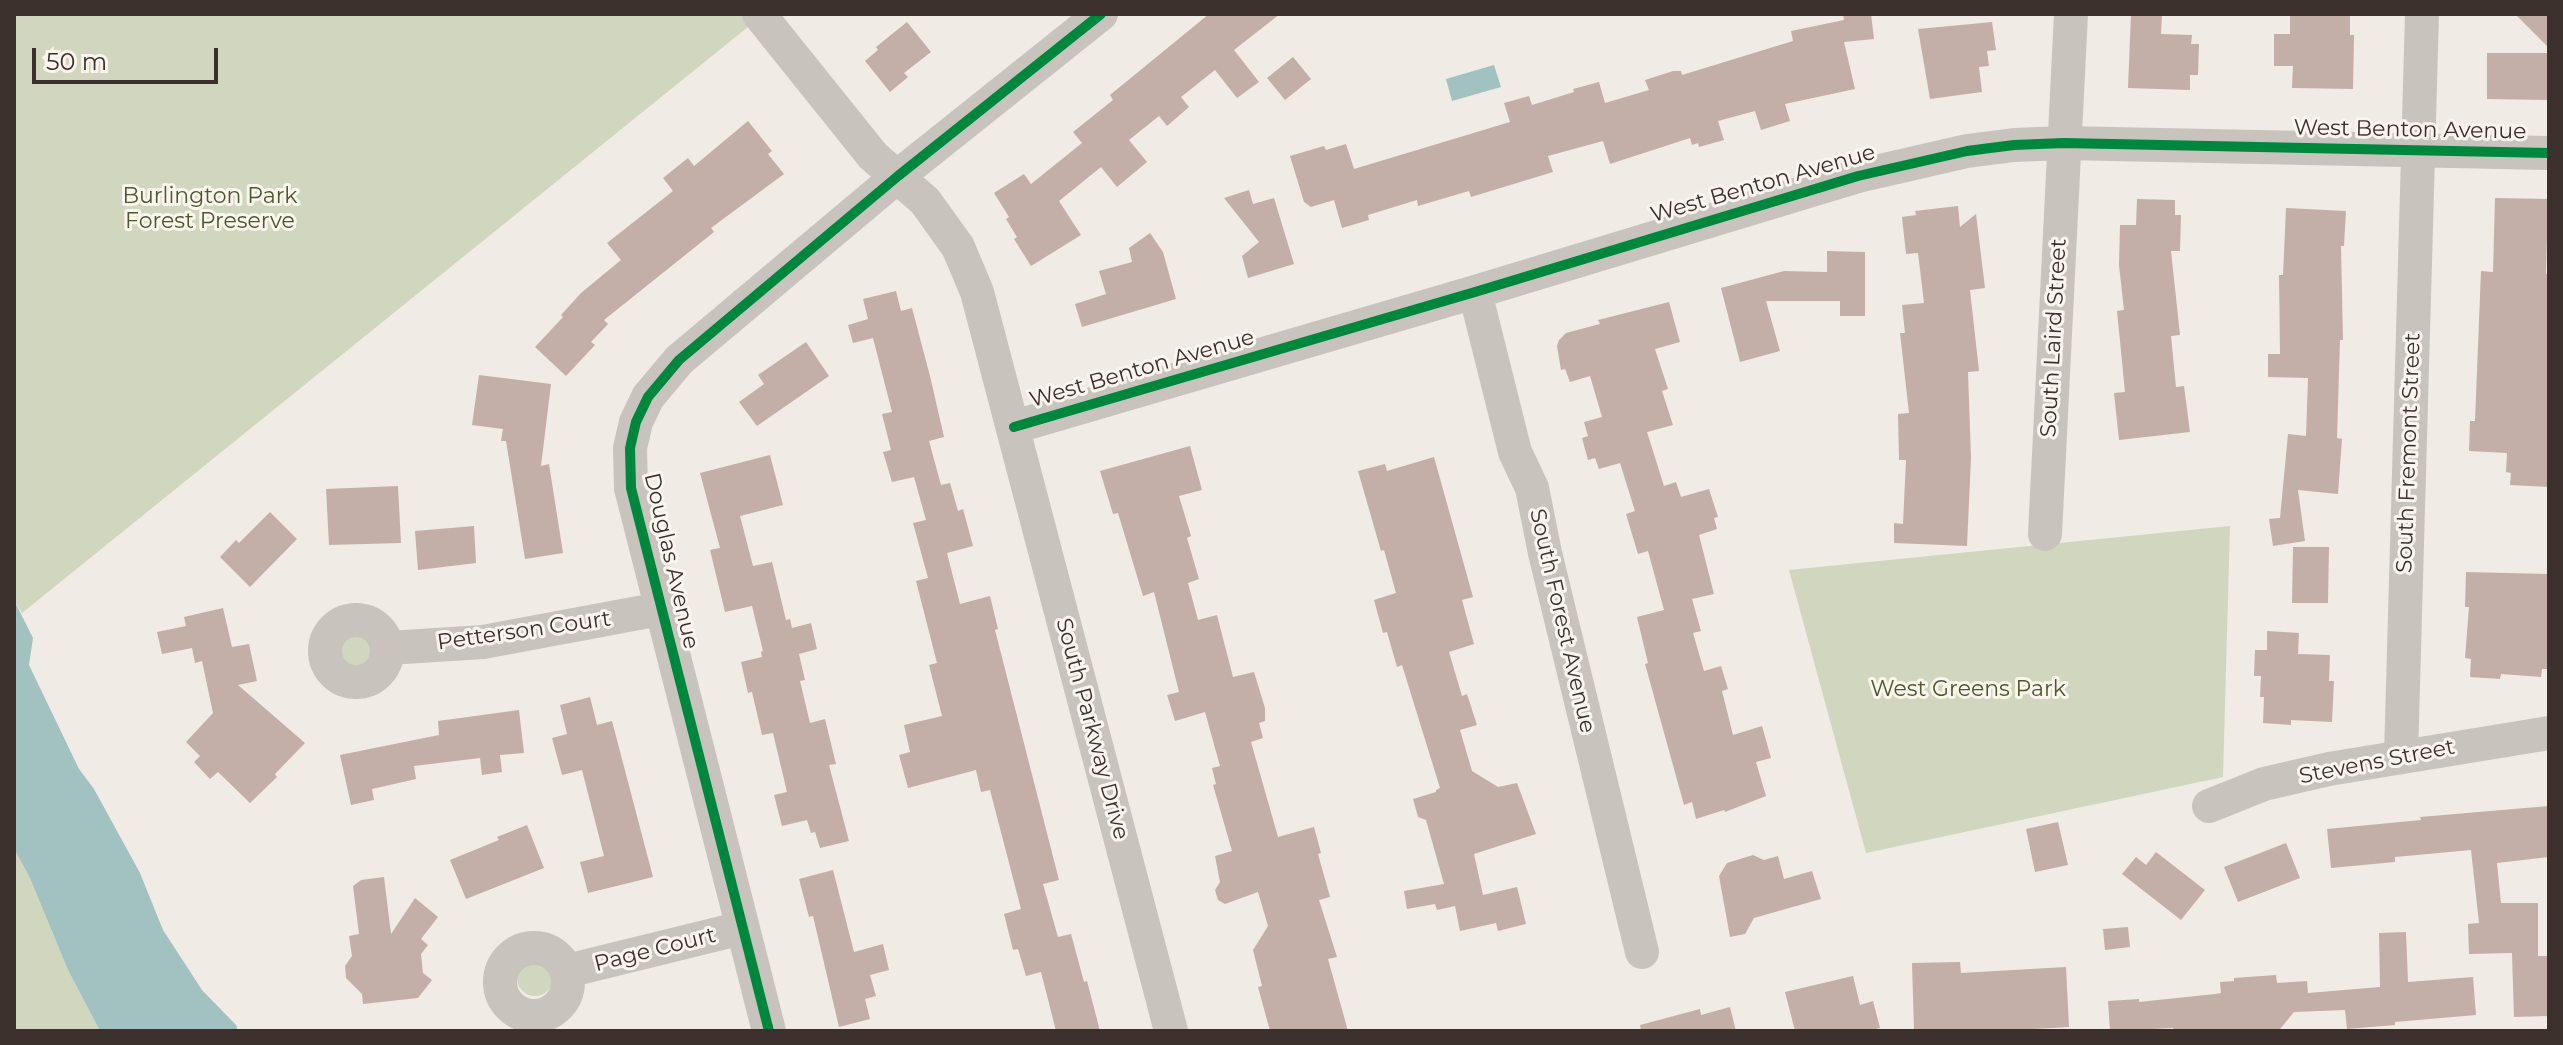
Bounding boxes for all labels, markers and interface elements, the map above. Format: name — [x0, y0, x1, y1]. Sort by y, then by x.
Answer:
scale bar — [36, 32, 222, 82]
text: 50 m — [46, 47, 107, 76]
street label: West Benton Avenue — [2293, 115, 2527, 145]
street label: West Benton Avenue — [1648, 139, 1878, 229]
park label: Burlington Park Forest Preserve — [122, 184, 298, 236]
street label: South Laird Street — [2036, 238, 2072, 438]
street label: West Benton Avenue — [1027, 324, 1257, 414]
street label: South Fremont Street — [2392, 332, 2426, 574]
street label: Douglas Avenue — [638, 470, 704, 652]
street label: South Forest Avenue — [1523, 506, 1601, 736]
street label: Petterson Court — [436, 606, 612, 656]
street label: South Parkway Drive — [1050, 615, 1134, 843]
park label: West Greens Park — [1870, 677, 2066, 703]
street label: Stevens Street — [2297, 734, 2457, 790]
street label: Page Court — [591, 922, 719, 978]

